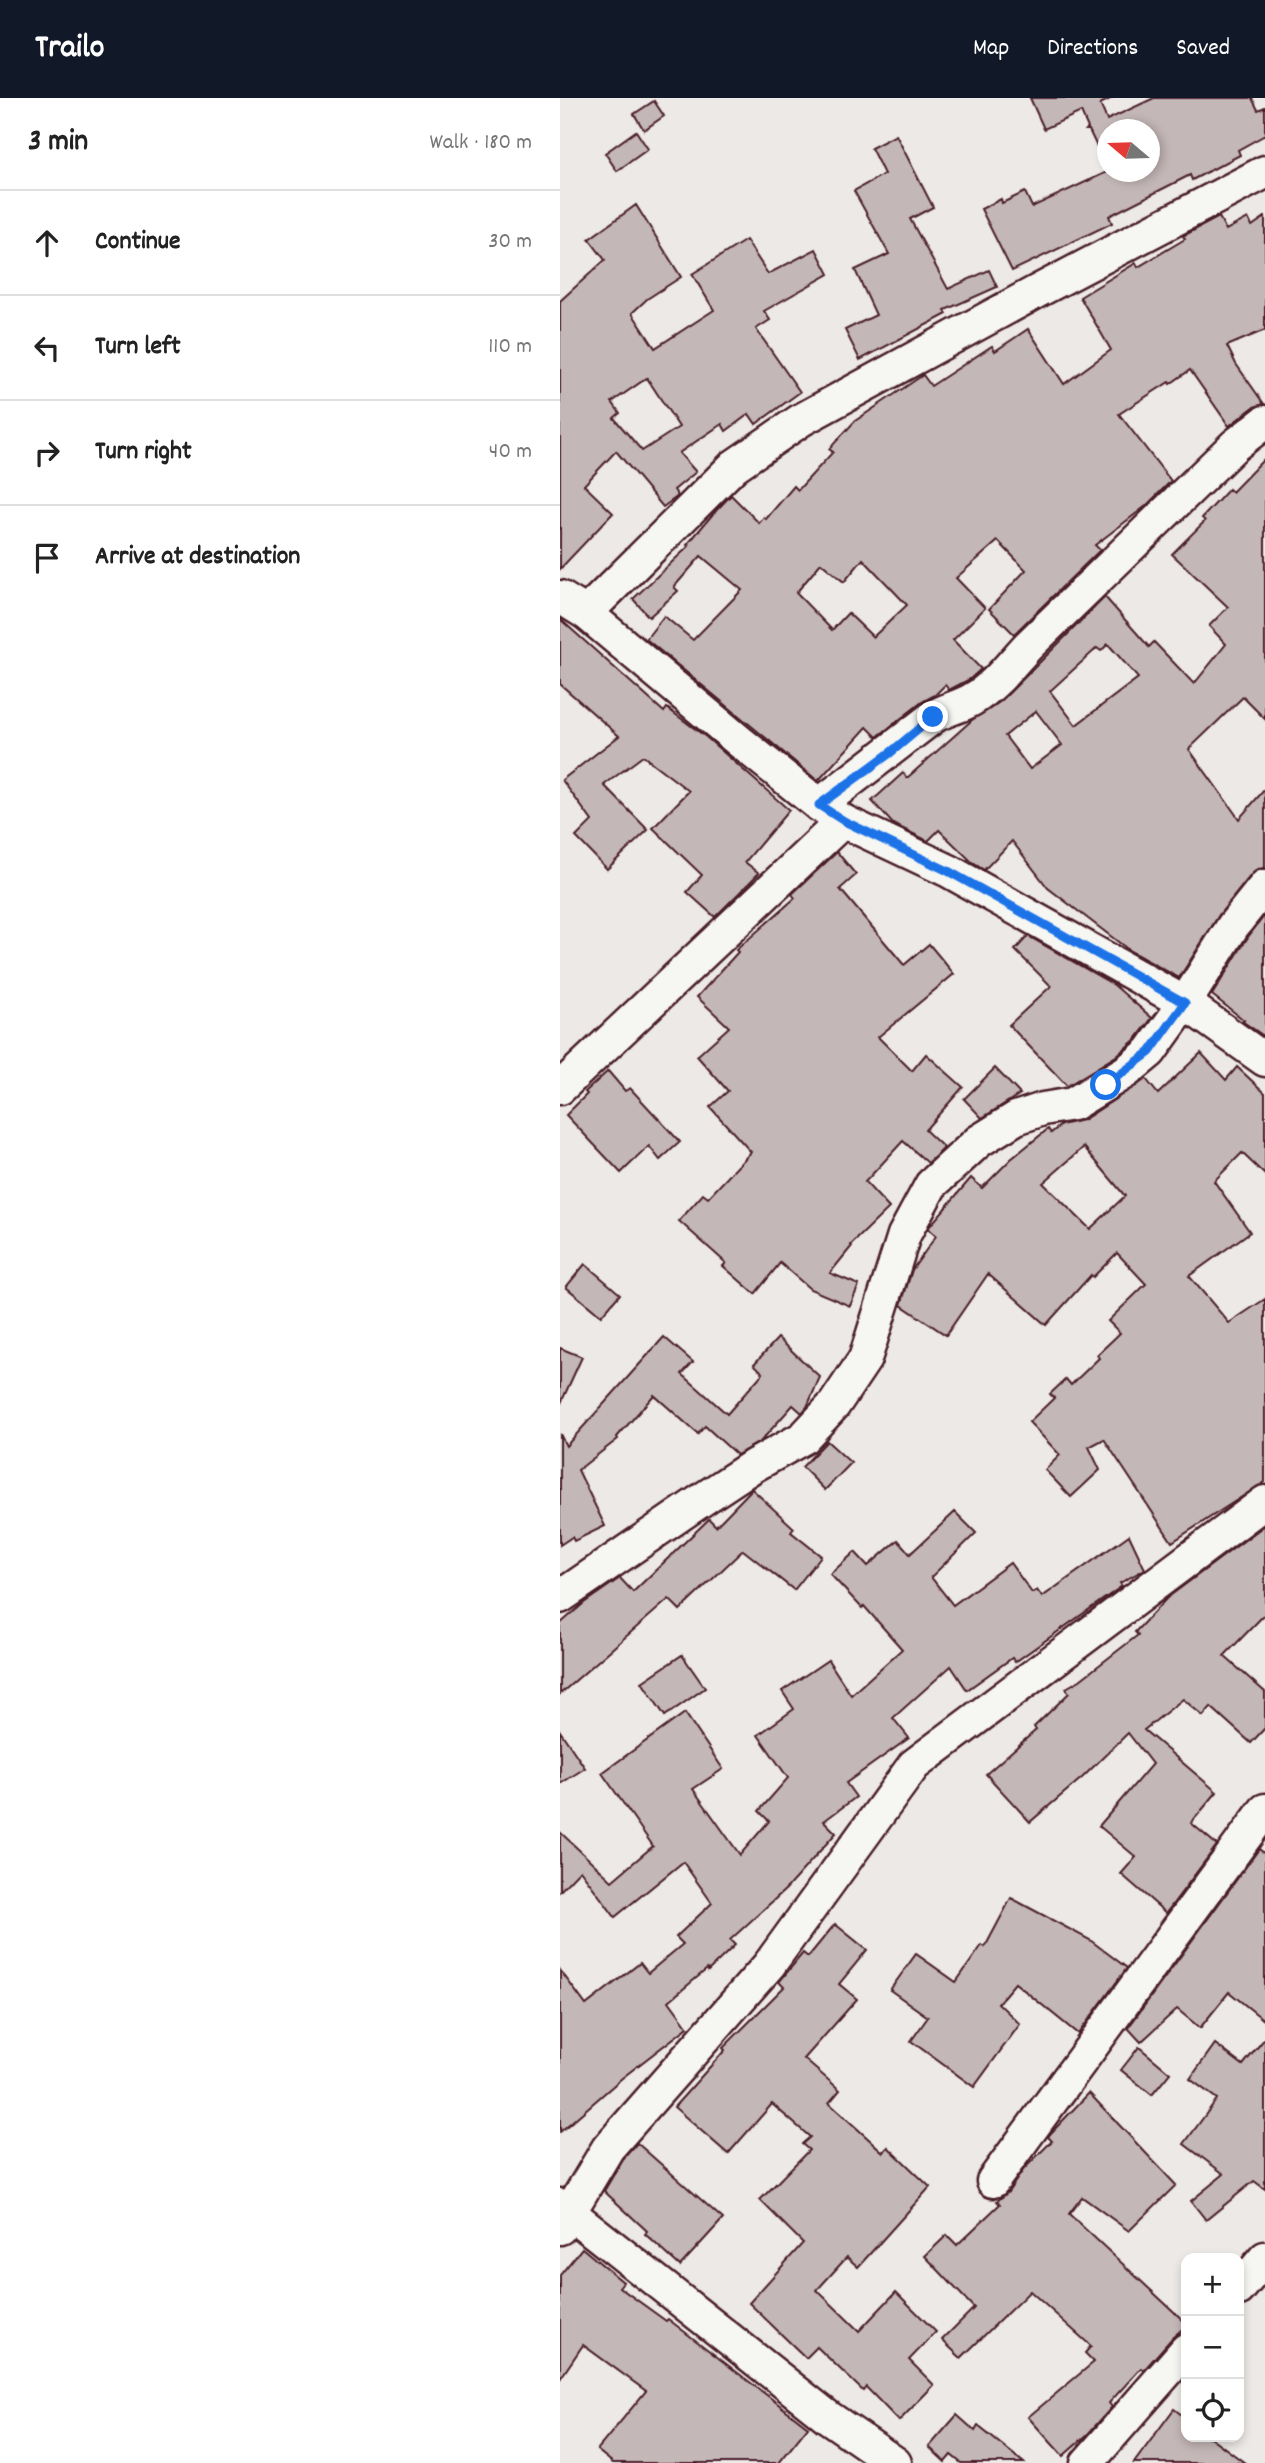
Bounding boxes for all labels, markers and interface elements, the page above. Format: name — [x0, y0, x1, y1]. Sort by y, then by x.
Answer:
text: Trailo — [35, 26, 105, 73]
text: Map — [973, 32, 1009, 66]
text: Directions — [1047, 32, 1138, 66]
text: Saved — [1176, 32, 1230, 66]
north arrow — [1097, 119, 1160, 182]
text: 3 min — [28, 122, 88, 165]
text: Walk · 180 m — [429, 127, 532, 160]
icon: ahead — [28, 224, 66, 262]
text: Continue — [95, 224, 180, 261]
text: 30 m — [488, 226, 532, 259]
icon: left — [28, 329, 66, 367]
text: Turn left — [95, 329, 181, 366]
text: 110 m — [488, 331, 532, 364]
icon: right — [28, 434, 66, 472]
text: Turn right — [95, 434, 192, 471]
text: 40 m — [489, 436, 532, 469]
icon: arrive — [28, 539, 66, 577]
text: Arrive at destination — [95, 539, 300, 576]
route end — [917, 701, 948, 732]
route start — [1090, 1069, 1121, 1100]
map controls — [1181, 2253, 1244, 2442]
button: + — [1181, 2253, 1244, 2316]
button: − — [1181, 2316, 1244, 2379]
button: locate — [1181, 2379, 1244, 2442]

